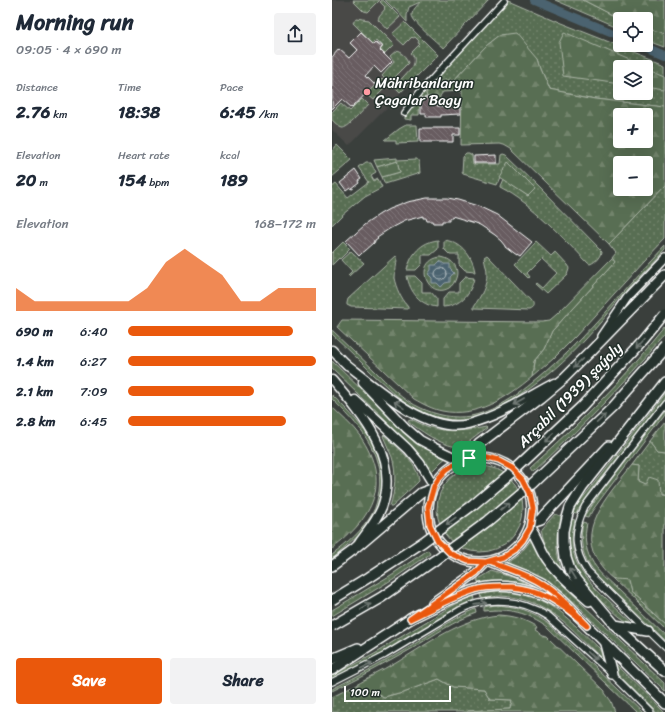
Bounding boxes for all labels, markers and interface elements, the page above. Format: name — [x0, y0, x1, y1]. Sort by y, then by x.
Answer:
text: Morning run — [16, 3, 134, 42]
map controls — [613, 12, 653, 196]
button: locate — [613, 12, 653, 52]
button: share — [274, 13, 316, 55]
text: 09:05 · 4 × 690 m — [16, 38, 122, 61]
button: layers — [613, 60, 653, 100]
place label: Mähribanlarym Çagalar Bagy — [375, 70, 474, 113]
text: Distance — [16, 78, 58, 97]
text: Time — [118, 78, 141, 97]
text: Pace — [220, 78, 243, 97]
marker: Mähribanlarym Çagalar Bagy — [362, 87, 372, 97]
text: 2.76 — [16, 97, 50, 127]
text: 18:38 — [118, 97, 160, 127]
text: 6:45 — [220, 97, 256, 127]
text: km — [50, 105, 67, 124]
text: /km — [256, 105, 278, 124]
button: + — [613, 108, 653, 148]
text: Elevation — [16, 146, 61, 165]
text: Heart rate — [118, 146, 170, 165]
text: kcal — [220, 146, 240, 165]
button: − — [613, 156, 653, 196]
text: 20 — [16, 165, 37, 195]
text: 154 — [118, 165, 146, 195]
text: 189 — [220, 165, 248, 195]
text: m — [37, 173, 48, 192]
text: bpm — [146, 173, 169, 192]
text: Elevation — [16, 212, 69, 235]
text: 168–172 m — [254, 212, 316, 235]
text: 690 m — [16, 320, 53, 343]
text: 6:40 — [80, 320, 108, 343]
street label: Arçabil (1939) şaýoly — [510, 336, 629, 455]
one-way arrow — [635, 339, 645, 349]
text: 1.4 km — [16, 350, 54, 373]
text: 6:27 — [80, 350, 106, 373]
one-way arrow — [574, 358, 584, 368]
text: 2.1 km — [16, 380, 53, 403]
text: 7:09 — [80, 380, 108, 403]
one-way arrow — [513, 399, 525, 407]
one-way arrow — [393, 400, 404, 408]
text: 2.8 km — [16, 410, 56, 433]
text: 6:45 — [80, 410, 107, 433]
one-way arrow — [596, 413, 606, 423]
one-way arrow — [545, 432, 555, 441]
pin — [452, 441, 486, 475]
icon: arrive — [458, 447, 480, 469]
one-way arrow — [500, 502, 511, 511]
one-way arrow — [445, 517, 456, 525]
one-way arrow — [569, 568, 577, 579]
one-way arrow — [474, 600, 487, 608]
one-way arrow — [360, 602, 372, 610]
one-way arrow — [587, 651, 597, 661]
button: Save — [16, 658, 162, 704]
button: Share — [170, 658, 316, 704]
one-way arrow — [360, 660, 372, 668]
text: 100 m — [350, 683, 380, 702]
scale bar — [344, 684, 451, 703]

